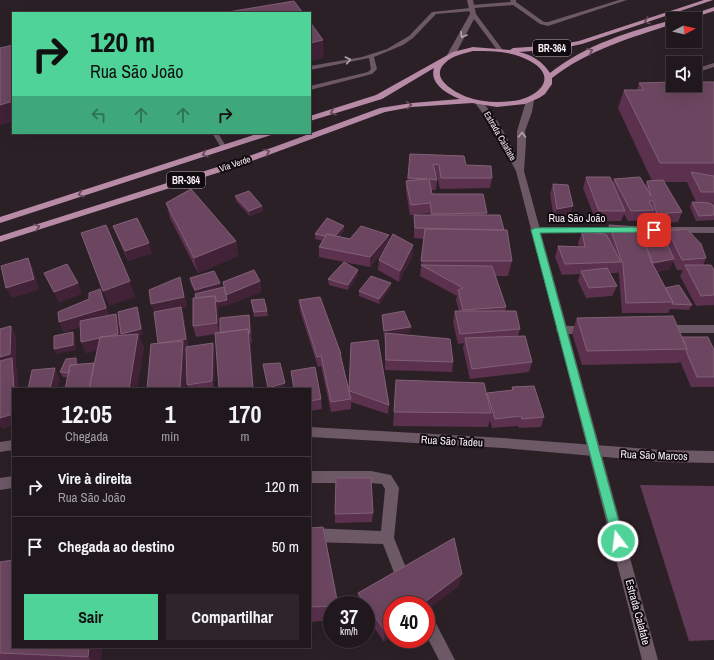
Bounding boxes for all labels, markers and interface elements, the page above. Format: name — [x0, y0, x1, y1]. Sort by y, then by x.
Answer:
north arrow — [666, 12, 702, 48]
map controls — [666, 12, 702, 92]
one-way arrow — [643, 17, 650, 25]
text: 120 m — [90, 23, 155, 61]
icon: right — [24, 28, 76, 80]
one-way arrow — [460, 31, 467, 38]
road number: BR-364 — [533, 40, 571, 56]
one-way arrow — [585, 48, 593, 56]
button: sound — [666, 56, 702, 92]
one-way arrow — [345, 57, 351, 65]
text: Rua São João — [90, 59, 184, 84]
one-way arrow — [406, 101, 412, 110]
icon: left — [88, 104, 110, 126]
icon: ahead — [130, 104, 152, 126]
icon: ahead — [172, 104, 194, 126]
icon: right — [214, 104, 236, 126]
one-way arrow — [329, 107, 336, 116]
street label: Estrada Calafate — [481, 109, 519, 163]
one-way arrow — [518, 131, 526, 137]
one-way arrow — [201, 149, 208, 158]
one-way arrow — [264, 149, 271, 157]
street label: Via Verde — [218, 153, 252, 175]
road number: BR-364 — [167, 172, 205, 188]
one-way arrow — [78, 189, 85, 198]
street label: Rua São João — [548, 211, 606, 225]
pin — [637, 213, 671, 247]
icon: arrive — [643, 219, 665, 241]
one-way arrow — [33, 223, 40, 232]
text: 12:05 — [62, 398, 112, 430]
text: 1 — [165, 398, 176, 430]
text: 170 — [229, 398, 261, 430]
text: Chegada — [65, 428, 108, 445]
text: min — [161, 428, 179, 445]
text: m — [241, 428, 249, 445]
street label: Rua São Tadeu — [421, 432, 483, 450]
street label: Rua São Marcos — [620, 447, 688, 463]
text: Vire à direita — [58, 468, 132, 489]
icon: right — [24, 476, 46, 498]
text: 120 m — [265, 476, 299, 497]
text: Rua São João — [58, 489, 126, 506]
position arrow — [597, 520, 639, 562]
icon: arrive — [24, 536, 46, 558]
text: Chegada ao destino — [58, 536, 175, 557]
text: 50 m — [272, 536, 299, 557]
street label: Estrada Calafate — [623, 578, 653, 646]
button: Sair — [24, 594, 158, 640]
button: Compartilhar — [166, 594, 299, 640]
speed limit sign: 40 — [383, 596, 435, 648]
text: 37 — [340, 603, 358, 630]
text: km/h — [340, 625, 358, 638]

